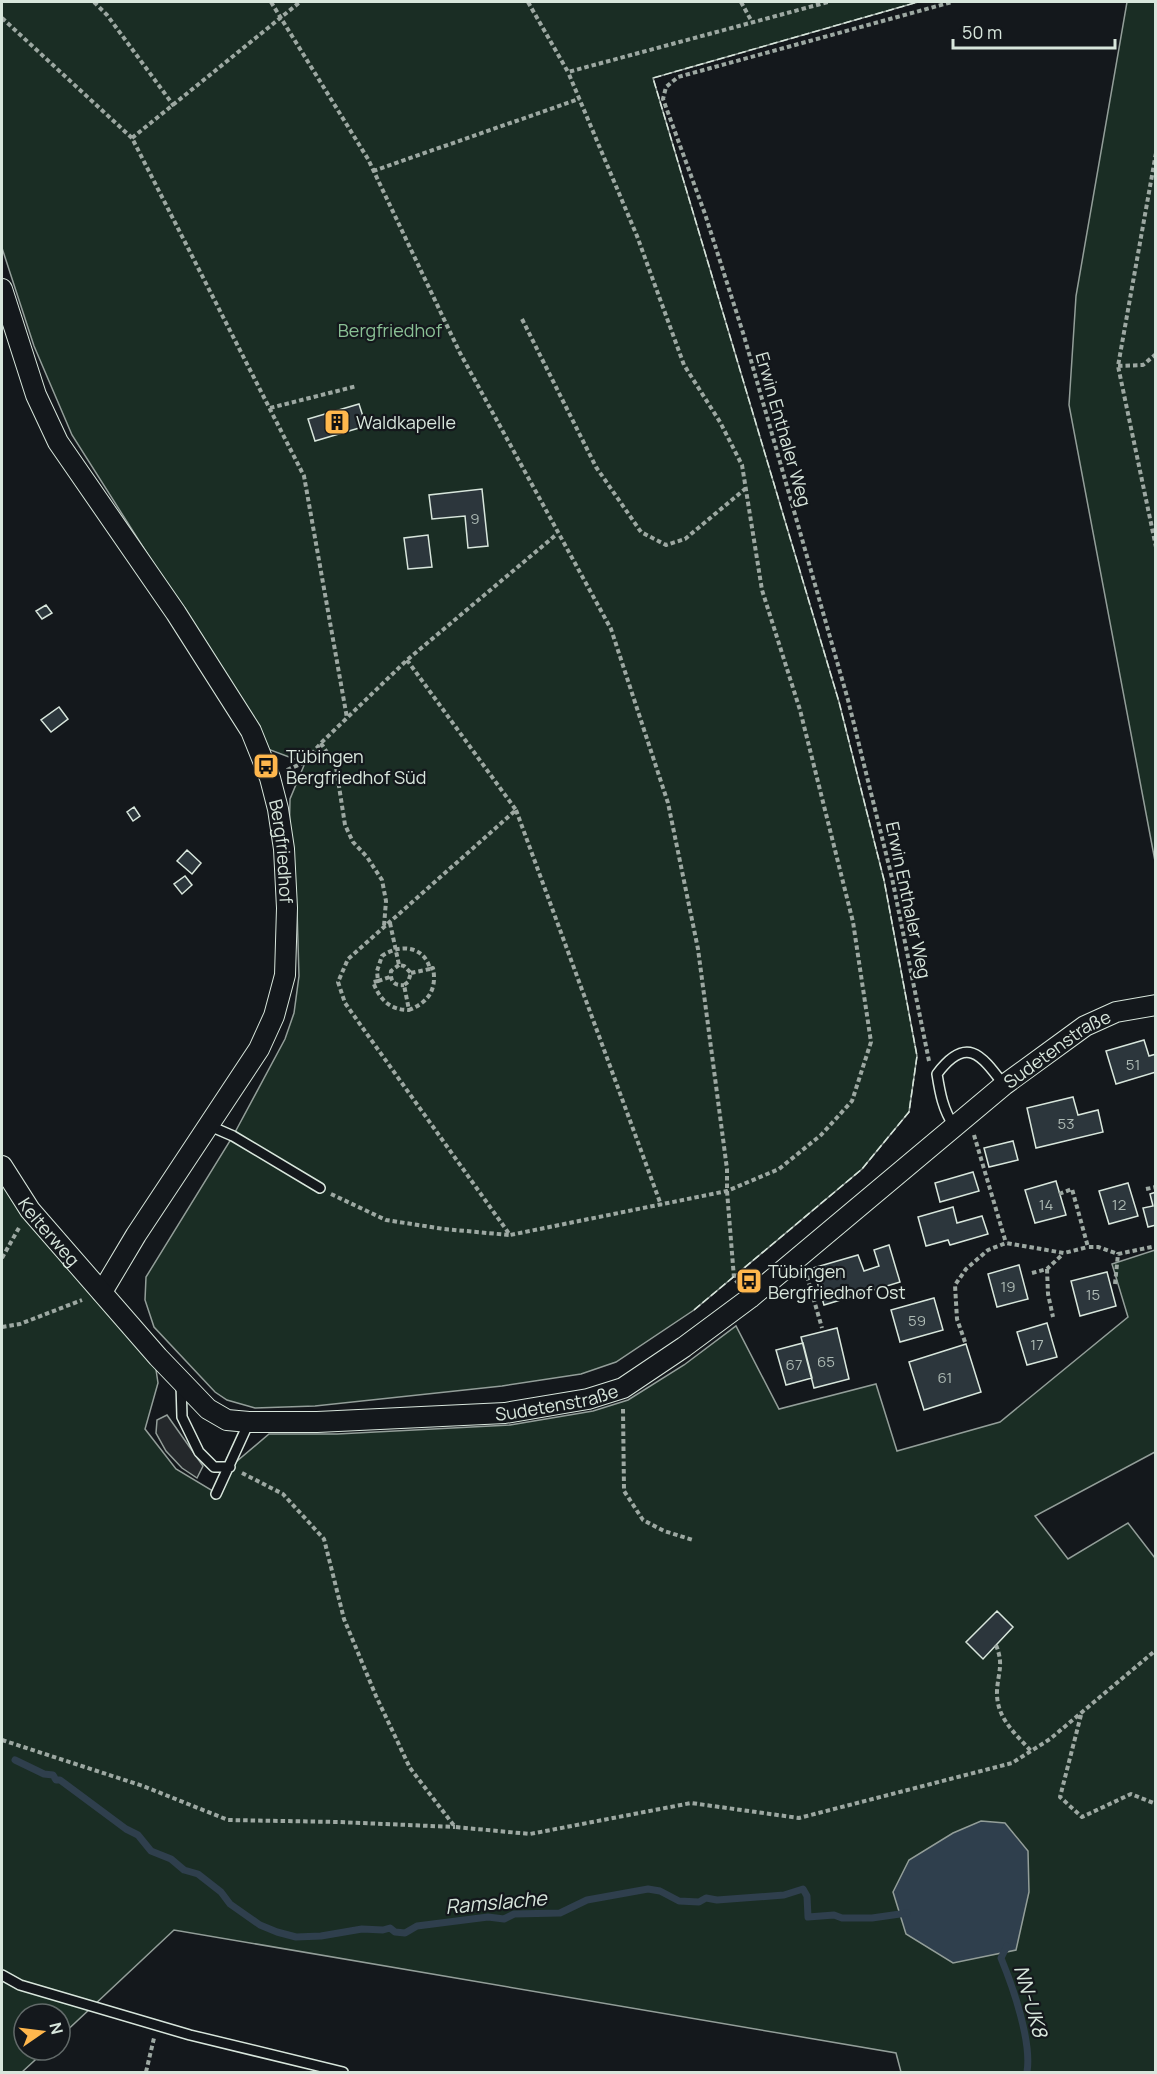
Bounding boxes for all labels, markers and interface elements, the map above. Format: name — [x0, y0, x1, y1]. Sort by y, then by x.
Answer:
scale bar — [953, 12, 1115, 50]
text: 50 m — [962, 20, 1002, 44]
park label: Bergfriedhof — [338, 318, 443, 342]
street label: Erwin Enthaler Weg — [750, 349, 818, 509]
building icon: Waldkapelle — [322, 407, 352, 437]
place label: Waldkapelle — [356, 410, 456, 434]
house number: 9 — [470, 508, 480, 529]
place label: Tübingen Bergfriedhof Süd — [286, 744, 426, 789]
bus stop icon: Tübingen Bergfriedhof Süd — [251, 751, 281, 781]
street label: Bergfriedhof — [264, 797, 299, 904]
street label: Erwin Enthaler Weg — [881, 819, 937, 981]
street label: Sudetenstraße — [999, 1004, 1114, 1094]
house number: 51 — [1126, 1054, 1140, 1075]
house number: 53 — [1058, 1113, 1074, 1134]
street label: Kelterweg — [13, 1193, 85, 1271]
house number: 14 — [1039, 1194, 1053, 1215]
house number: 12 — [1112, 1194, 1126, 1215]
place label: Tübingen Bergfriedhof Ost — [768, 1259, 906, 1304]
bus stop icon: Tübingen Bergfriedhof Ost — [734, 1266, 764, 1296]
house number: 19 — [1000, 1276, 1016, 1297]
house number: 15 — [1086, 1284, 1100, 1305]
house number: 59 — [908, 1310, 926, 1331]
house number: 17 — [1030, 1334, 1044, 1355]
house number: 65 — [817, 1351, 835, 1372]
house number: 67 — [786, 1354, 802, 1375]
house number: 61 — [938, 1367, 952, 1388]
street label: Sudetenstraße — [494, 1378, 621, 1425]
water label: Ramslache — [444, 1884, 549, 1920]
water label: NN-UK8 — [1008, 1962, 1055, 2042]
north arrow — [12, 2002, 72, 2062]
text: N — [44, 2020, 69, 2037]

